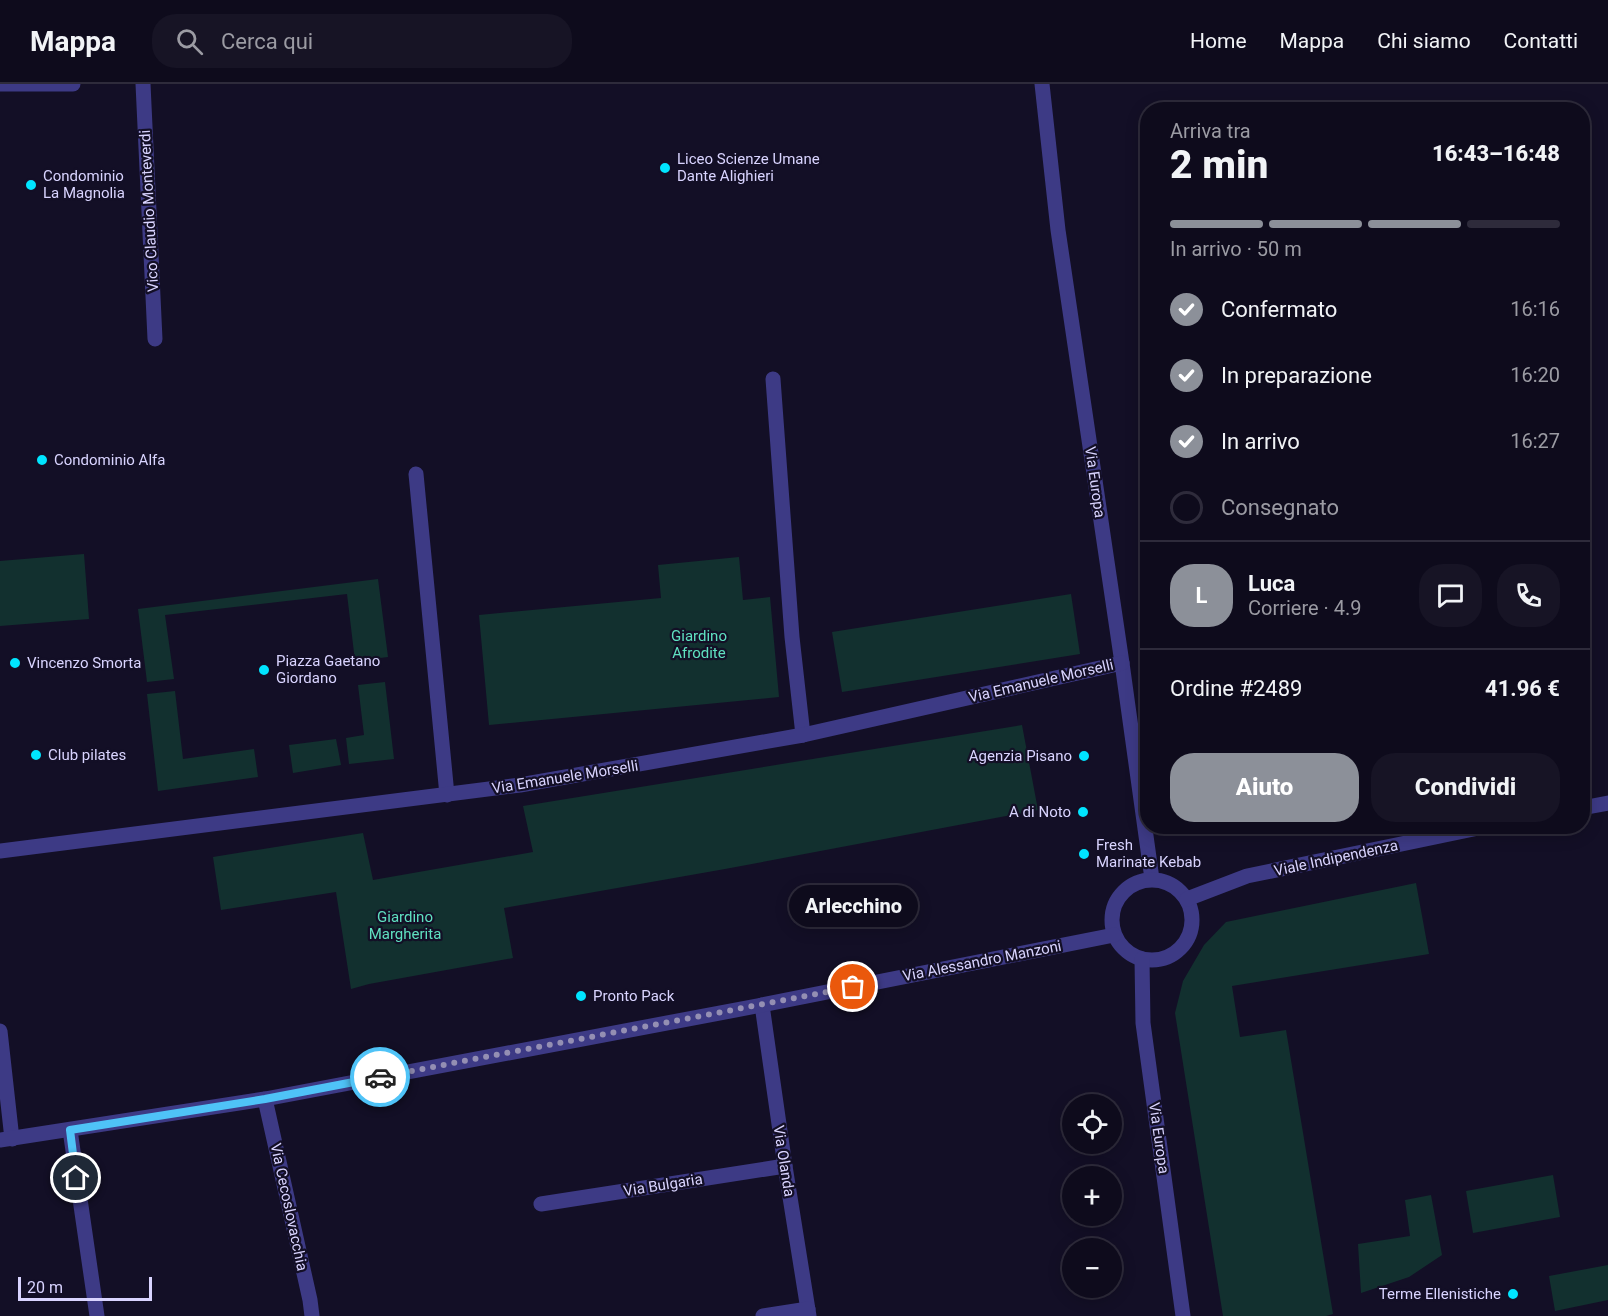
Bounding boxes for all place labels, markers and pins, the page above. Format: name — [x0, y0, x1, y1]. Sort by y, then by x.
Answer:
place label: Liceo Scienze Umane Dante Alighieri — [677, 150, 820, 185]
marker: Liceo Scienze Umane Dante Alighieri — [658, 161, 672, 175]
place label: Condominio La Magnolia — [43, 167, 125, 202]
marker: Condominio La Magnolia — [24, 178, 38, 192]
place label: Condominio Alfa — [54, 451, 165, 469]
marker: Condominio Alfa — [35, 453, 49, 467]
place label: Piazza Gaetano Giordano — [276, 652, 380, 687]
place label: Vincenzo Smorta — [27, 654, 141, 672]
marker: Vincenzo Smorta — [8, 656, 22, 670]
marker: Piazza Gaetano Giordano — [257, 663, 271, 677]
place label: Club pilates — [48, 746, 126, 764]
place label: Agenzia Pisano — [969, 747, 1072, 765]
marker: Club pilates — [29, 748, 43, 762]
marker: Agenzia Pisano — [1077, 749, 1091, 763]
place label: A di Noto — [1009, 803, 1071, 821]
marker: A di Noto — [1076, 805, 1090, 819]
place label: Fresh Marinate Kebab — [1096, 836, 1201, 871]
marker: Fresh Marinate Kebab — [1077, 847, 1091, 861]
callout: Arlecchino — [788, 885, 918, 927]
pin — [827, 961, 878, 1012]
place label: Pronto Pack — [593, 987, 675, 1005]
marker: Pronto Pack — [574, 989, 588, 1003]
pin — [50, 1152, 101, 1203]
place label: Terme Ellenistiche — [1379, 1285, 1501, 1303]
marker: Terme Ellenistiche — [1506, 1287, 1520, 1301]

